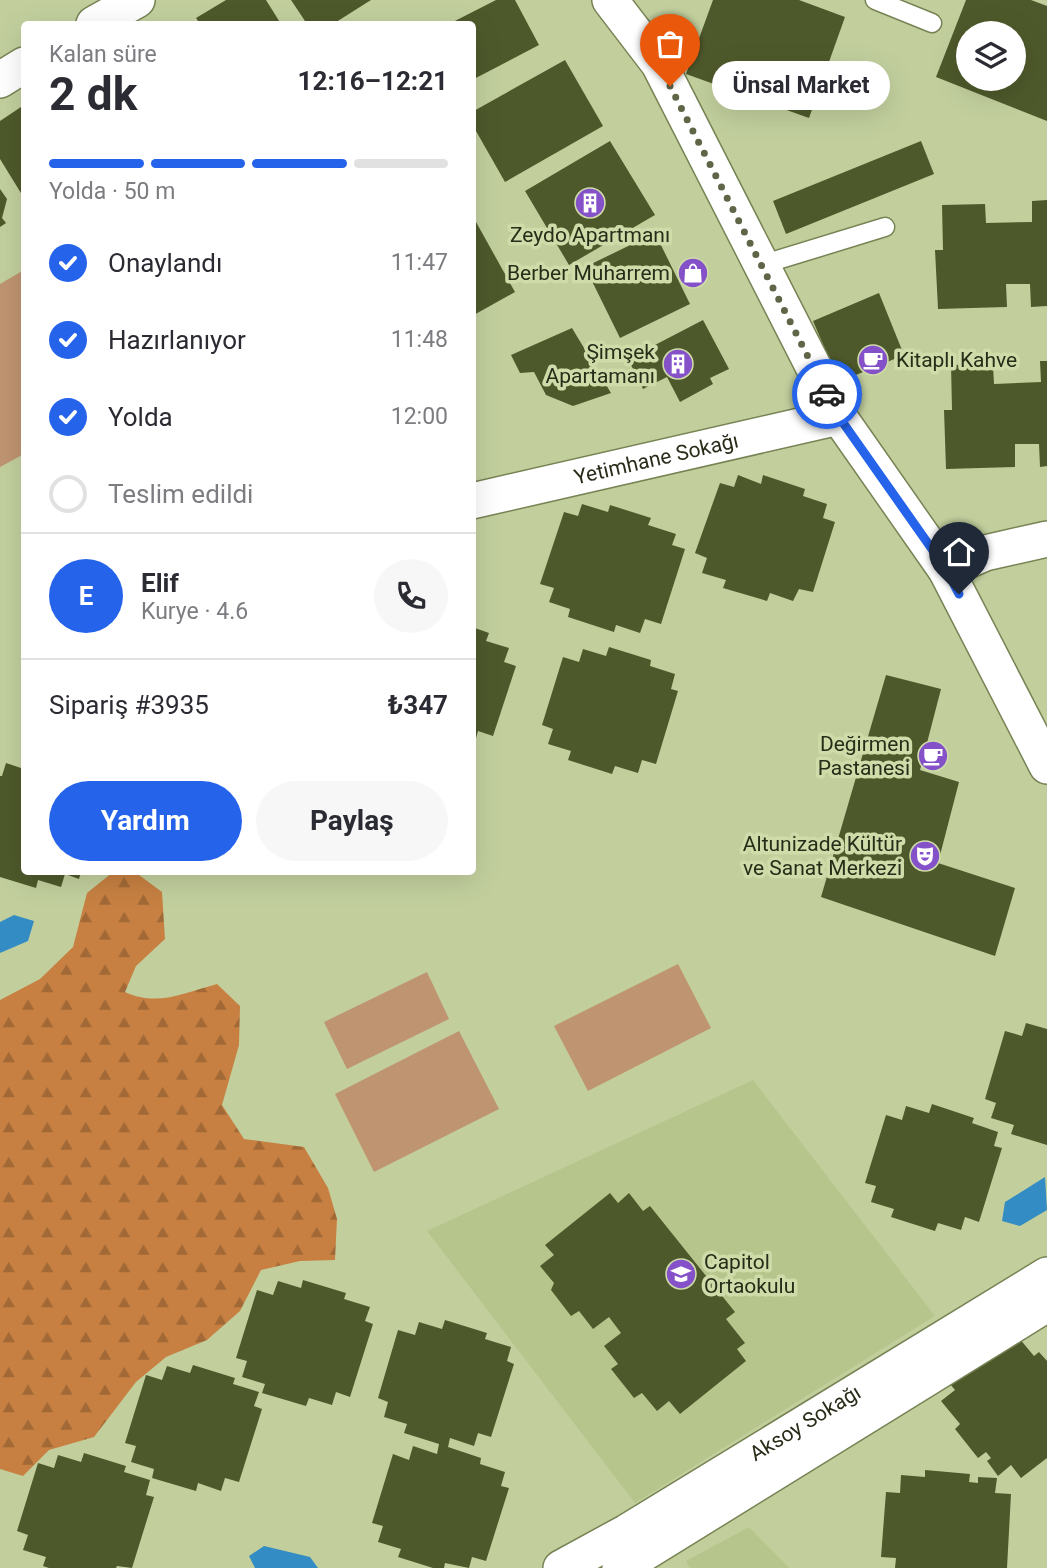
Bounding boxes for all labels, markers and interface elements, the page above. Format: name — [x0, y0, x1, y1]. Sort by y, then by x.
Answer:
pin — [640, 14, 700, 86]
map controls — [956, 21, 1026, 91]
button: layers — [956, 21, 1026, 91]
icon: bag — [651, 25, 689, 63]
text: Kalan süre — [49, 41, 157, 68]
callout: Ünsal Market — [712, 62, 890, 110]
text: 12:16–12:21 — [298, 66, 448, 96]
text: 2 dk — [49, 67, 137, 121]
text: Ünsal Market — [732, 72, 870, 99]
text: Yolda · 50 m — [49, 178, 175, 205]
building icon: Zeydo Apartmanı — [573, 186, 607, 220]
place label: Zeydo Apartmanı — [510, 223, 670, 247]
icon: check — [49, 244, 87, 282]
text: Onaylandı — [108, 248, 222, 278]
text: 11:47 — [391, 249, 448, 276]
shop icon: Berber Muharrem — [676, 256, 710, 290]
place label: Berber Muharrem — [507, 261, 670, 285]
icon: check — [49, 321, 87, 359]
text: Hazırlanıyor — [108, 325, 246, 355]
text: 11:48 — [391, 326, 448, 353]
place label: Şimşek Apartamanı — [546, 340, 655, 388]
cafe icon: Kitaplı Kahve — [856, 343, 890, 377]
building icon: Şimşek Apartamanı — [661, 347, 695, 381]
place label: Kitaplı Kahve — [896, 348, 1017, 372]
courier — [792, 359, 862, 429]
icon: car — [808, 375, 846, 413]
icon: check — [49, 398, 87, 436]
text: Yolda — [108, 402, 173, 432]
text: 12:00 — [391, 403, 448, 430]
street label: Yetimhane Sokağı — [572, 428, 741, 489]
text: Teslim edildi — [108, 479, 253, 509]
pin — [929, 522, 989, 594]
icon: home — [940, 533, 978, 571]
button: phone — [374, 559, 448, 633]
text: Elif — [141, 568, 179, 598]
text: E — [79, 581, 93, 611]
text: Kurye · 4.6 — [141, 598, 248, 625]
text: Sipariş #3935 — [49, 690, 209, 720]
text: ₺347 — [388, 690, 448, 720]
place label: Değirmen Pastanesi — [818, 732, 910, 780]
cafe icon: Değirmen Pastanesi — [916, 739, 950, 773]
button: Yardım — [49, 781, 242, 861]
button: Paylaş — [256, 781, 448, 861]
place label: Altunizade Kültür ve Sanat Merkezi — [743, 832, 902, 880]
theatre icon: Altunizade Kültür ve Sanat Merkezi — [908, 839, 942, 873]
place label: Capitol Ortaokulu — [704, 1250, 795, 1298]
school or university icon: Capitol Ortaokulu — [664, 1257, 698, 1291]
street label: Aksoy Sokağı — [745, 1380, 865, 1466]

